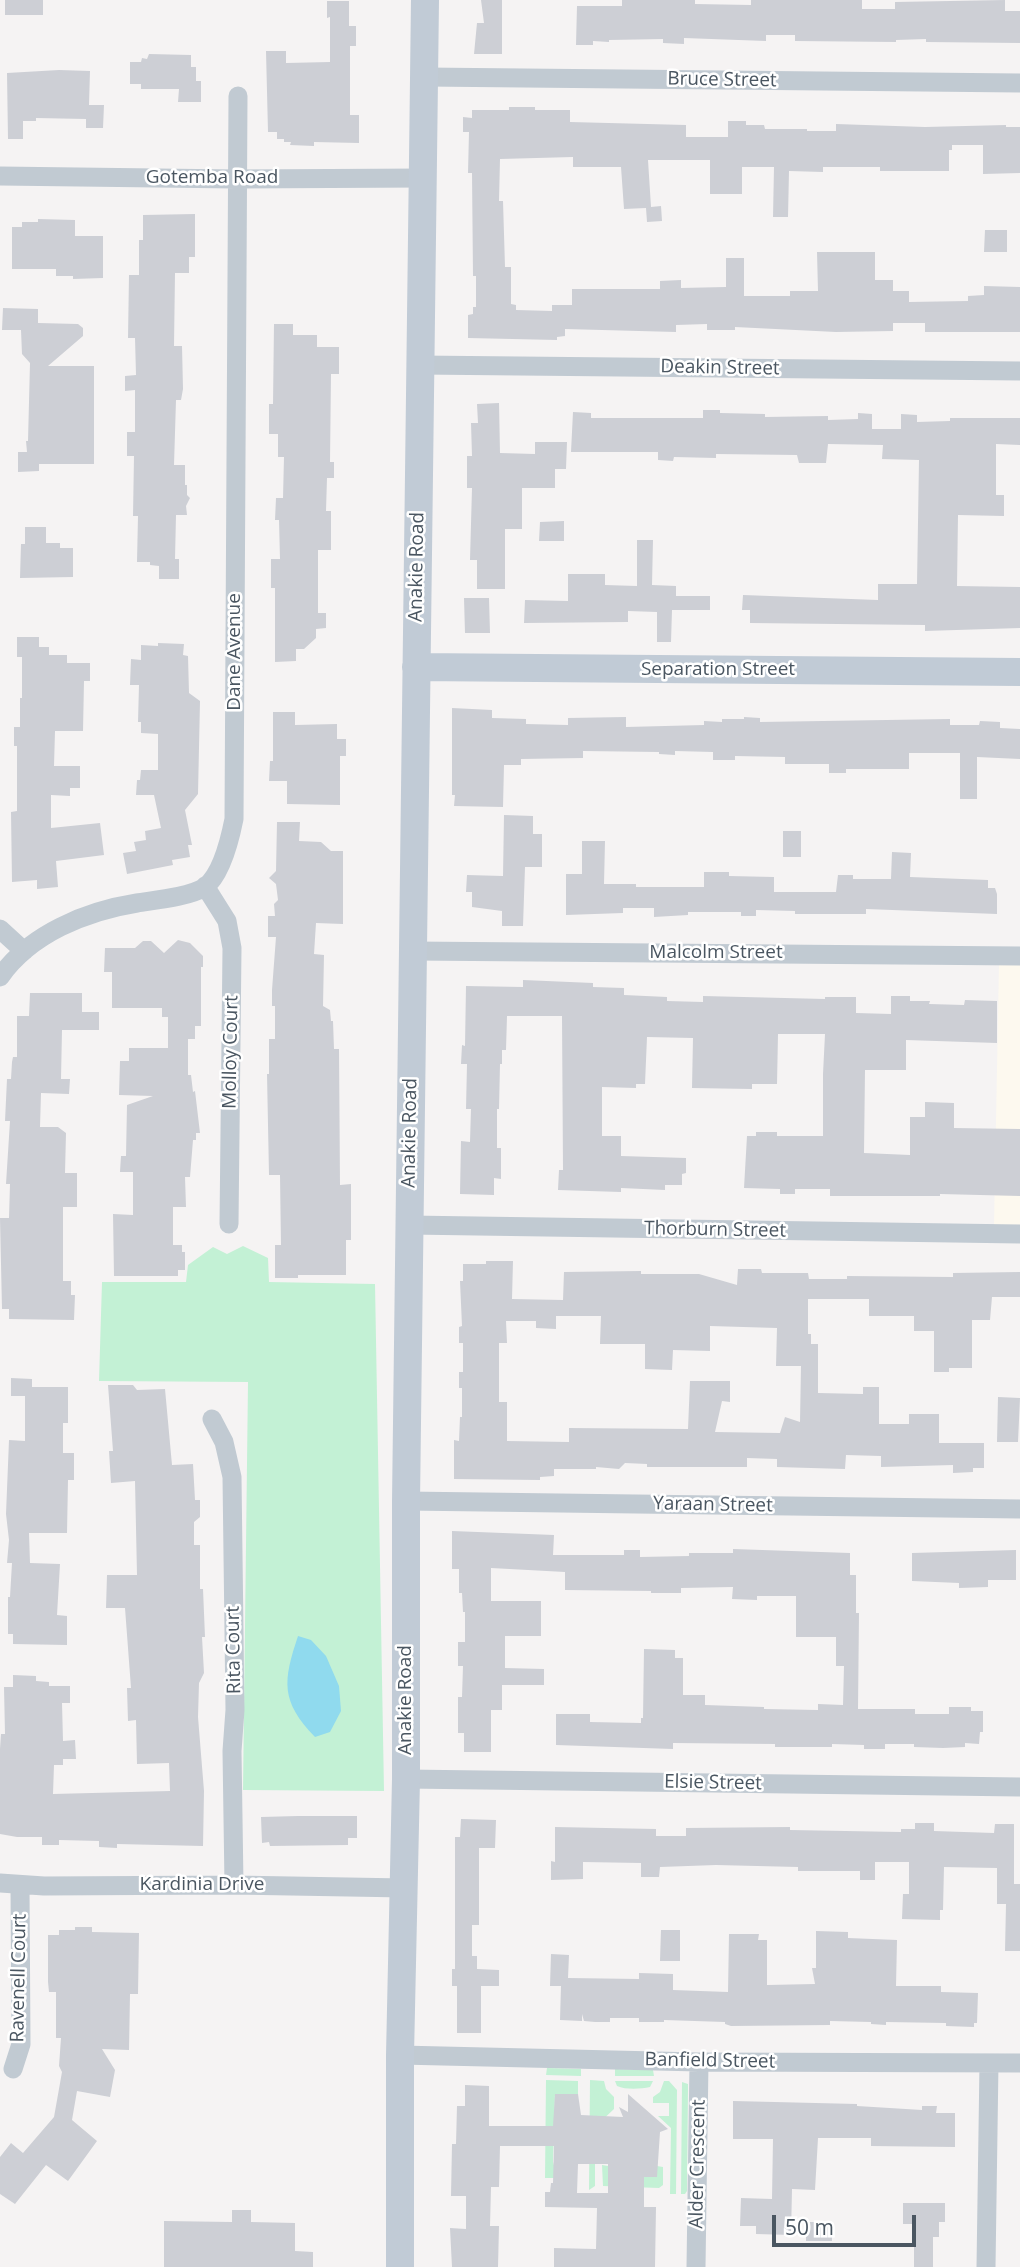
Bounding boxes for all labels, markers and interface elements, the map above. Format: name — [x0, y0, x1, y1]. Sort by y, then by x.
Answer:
street label: Bruce Street — [667, 68, 777, 92]
street label: Gotemba Road — [146, 167, 278, 189]
street label: Deakin Street — [660, 356, 780, 380]
street label: Anakie Road — [405, 512, 429, 622]
street label: Dane Avenue — [224, 593, 246, 711]
street label: Separation Street — [641, 659, 795, 681]
street label: Malcolm Street — [649, 942, 783, 964]
street label: Molloy Court — [219, 995, 243, 1109]
street label: Anakie Road — [398, 1078, 422, 1188]
street label: Thorburn Street — [644, 1217, 786, 1243]
street label: Yaraan Street — [653, 1493, 773, 1517]
street label: Rita Court — [222, 1606, 246, 1694]
street label: Anakie Road — [395, 1645, 417, 1755]
street label: Elsie Street — [664, 1771, 762, 1795]
street label: Kardinia Drive — [140, 1874, 264, 1896]
street label: Ravenell Court — [6, 1913, 32, 2043]
street label: Banfield Street — [644, 2048, 776, 2074]
street label: Alder Crescent — [685, 2099, 711, 2229]
scale bar — [775, 2200, 918, 2244]
text: 50 m — [785, 2213, 834, 2241]

